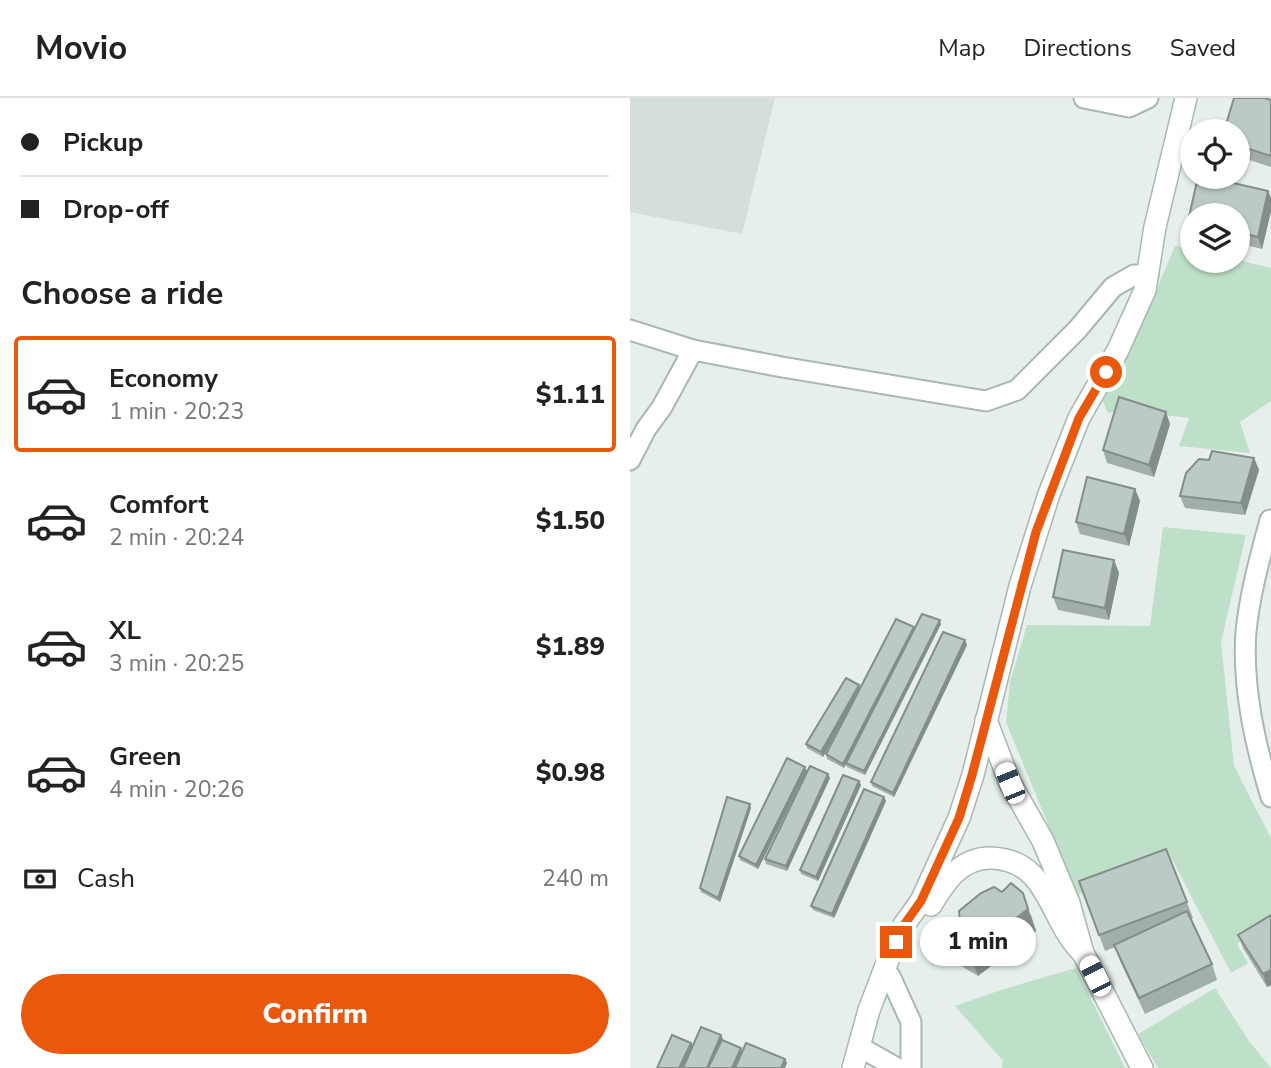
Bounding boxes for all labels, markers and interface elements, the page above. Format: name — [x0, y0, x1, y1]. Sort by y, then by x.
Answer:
text: Movio — [35, 26, 127, 71]
text: Map — [938, 32, 985, 64]
text: Directions — [1023, 32, 1132, 64]
text: Saved — [1170, 32, 1236, 64]
map controls — [1180, 119, 1250, 273]
button: locate — [1180, 119, 1250, 189]
text: Pickup — [63, 125, 143, 160]
text: Drop-off — [63, 192, 169, 227]
button: layers — [1180, 203, 1250, 273]
text: Choose a ride — [21, 272, 223, 315]
route start — [1090, 356, 1122, 388]
text: Economy — [109, 361, 218, 396]
icon: car — [25, 363, 88, 426]
text: $1.11 — [536, 377, 605, 412]
text: 1 min · 20:23 — [109, 396, 244, 427]
text: Comfort — [109, 487, 209, 522]
icon: car — [25, 489, 88, 552]
text: $1.50 — [536, 503, 605, 538]
text: 2 min · 20:24 — [109, 522, 244, 553]
text: XL — [109, 613, 141, 648]
icon: car — [25, 615, 88, 678]
text: $1.89 — [536, 629, 605, 664]
text: 3 min · 20:25 — [109, 648, 244, 679]
text: Green — [109, 739, 182, 774]
icon: car — [25, 741, 88, 804]
text: $0.98 — [536, 755, 605, 790]
car — [993, 760, 1028, 806]
text: 4 min · 20:26 — [109, 774, 244, 805]
icon: cash — [21, 860, 59, 898]
text: Cash — [77, 861, 135, 896]
text: 240 m — [542, 863, 609, 894]
callout: 1 min — [920, 918, 1036, 966]
route end — [880, 926, 912, 958]
text: 1 min — [948, 926, 1008, 957]
car — [1077, 953, 1114, 999]
button: Confirm — [21, 974, 609, 1054]

